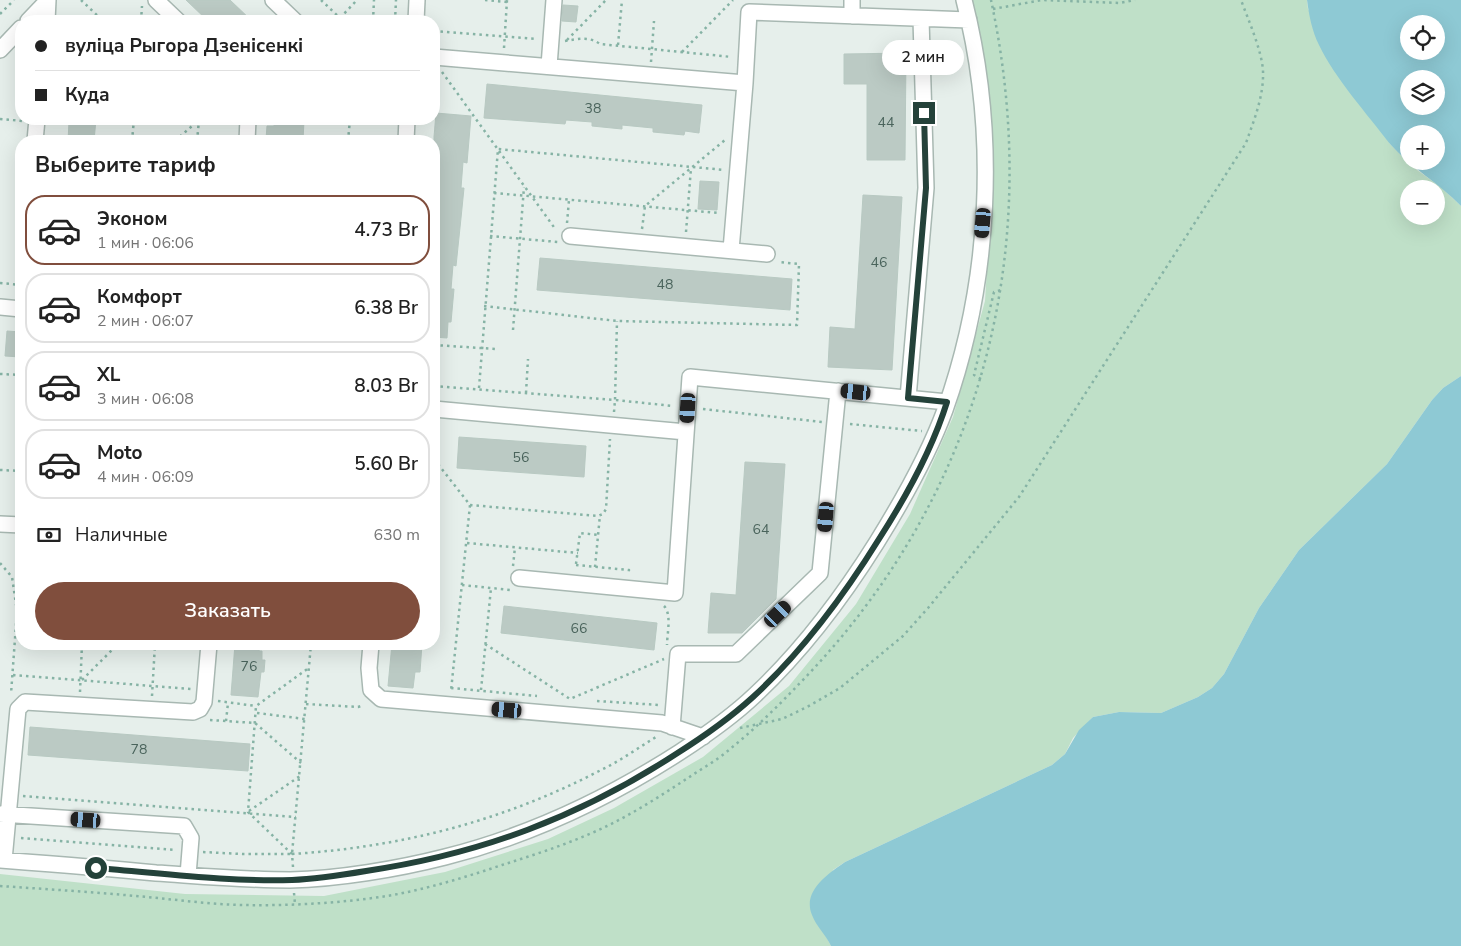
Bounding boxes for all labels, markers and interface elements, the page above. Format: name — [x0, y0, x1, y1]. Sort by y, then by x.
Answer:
map controls — [1400, 15, 1445, 225]
button: locate — [1400, 15, 1445, 60]
text: вуліца Рыгора Дзенісенкі — [65, 33, 303, 59]
callout: 2 мин — [883, 41, 965, 76]
text: 2 мин — [901, 46, 945, 68]
button: layers — [1400, 70, 1445, 115]
text: Куда — [65, 82, 110, 108]
house number: 38 — [585, 99, 601, 118]
route end — [913, 102, 935, 124]
house number: 44 — [878, 113, 894, 132]
button: + — [1400, 125, 1445, 170]
text: Выберите тариф — [35, 150, 216, 180]
button: − — [1400, 180, 1445, 225]
text: Эконом — [97, 206, 168, 232]
car — [974, 207, 991, 239]
icon: car — [37, 208, 82, 253]
text: 4.73 Br — [354, 217, 418, 243]
text: 1 мин · 06:06 — [97, 232, 194, 254]
house number: 46 — [871, 253, 887, 272]
house number: 48 — [657, 275, 673, 294]
text: Комфорт — [97, 284, 182, 310]
icon: car — [37, 286, 82, 331]
text: 6.38 Br — [354, 295, 418, 321]
text: 2 мин · 06:07 — [97, 310, 194, 332]
text: XL — [97, 362, 120, 388]
icon: car — [37, 364, 82, 409]
text: 8.03 Br — [354, 373, 418, 399]
car — [840, 383, 871, 401]
text: 3 мин · 06:08 — [97, 388, 194, 410]
car — [679, 393, 696, 423]
text: Moto — [97, 440, 143, 466]
icon: car — [37, 442, 82, 487]
house number: 56 — [513, 448, 529, 467]
text: 5.60 Br — [354, 451, 418, 477]
text: 4 мин · 06:09 — [97, 466, 194, 488]
car — [817, 501, 834, 533]
house number: 64 — [753, 520, 769, 539]
icon: cash — [35, 521, 63, 549]
text: Наличные — [75, 522, 168, 548]
text: 630 m — [373, 524, 420, 546]
button: Заказать — [35, 582, 420, 640]
car — [761, 598, 794, 630]
house number: 66 — [571, 619, 587, 638]
house number: 76 — [241, 657, 257, 676]
car — [491, 701, 522, 719]
house number: 78 — [131, 740, 147, 759]
car — [70, 811, 101, 829]
route start — [85, 857, 107, 879]

